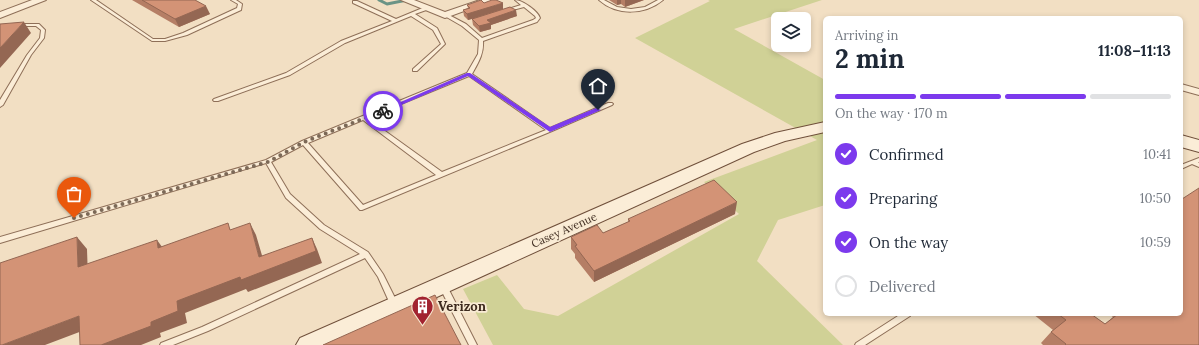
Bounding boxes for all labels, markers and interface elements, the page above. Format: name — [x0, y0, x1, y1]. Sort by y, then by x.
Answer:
map controls — [771, 12, 811, 52]
button: layers — [771, 12, 811, 52]
text: Arriving in — [835, 27, 898, 44]
text: 11:08–11:13 — [1098, 41, 1171, 60]
text: 2 min — [835, 42, 905, 75]
pin — [581, 69, 615, 110]
icon: home — [587, 75, 609, 97]
courier — [363, 91, 403, 131]
icon: bike — [372, 100, 394, 122]
text: On the way · 170 m — [835, 105, 948, 122]
icon: check — [835, 143, 857, 165]
text: Confirmed — [869, 145, 944, 164]
text: 10:41 — [1143, 146, 1171, 163]
pin — [57, 177, 91, 218]
icon: bag — [63, 183, 85, 205]
icon: check — [835, 187, 857, 209]
text: Preparing — [869, 189, 937, 208]
text: 10:50 — [1140, 190, 1171, 207]
street label: Casey Avenue — [529, 209, 599, 251]
icon: check — [835, 231, 857, 253]
text: On the way — [869, 233, 948, 252]
text: 10:59 — [1140, 234, 1171, 251]
text: Delivered — [869, 277, 936, 296]
building icon: Verizon — [409, 293, 435, 326]
place label: Verizon — [438, 298, 487, 315]

